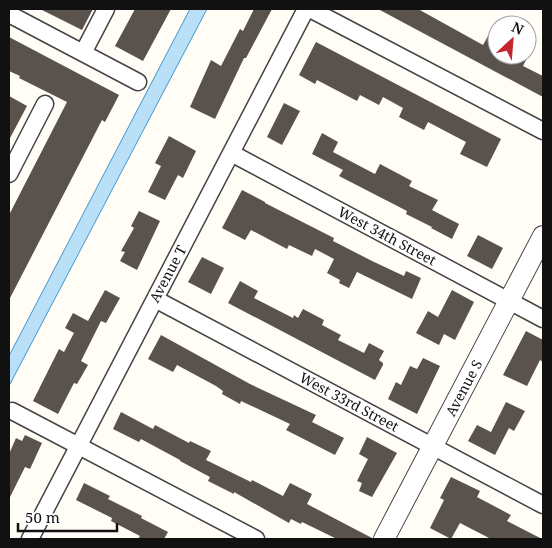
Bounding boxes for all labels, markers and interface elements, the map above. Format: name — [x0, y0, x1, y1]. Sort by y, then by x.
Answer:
north arrow — [487, 15, 537, 65]
text: N — [509, 17, 527, 39]
street label: West 34th Street — [335, 202, 440, 269]
street label: Avenue T — [145, 241, 191, 306]
street label: Avenue S — [441, 356, 486, 419]
street label: West 33rd Street — [296, 367, 402, 436]
scale bar — [18, 500, 116, 532]
text: 50 m — [25, 507, 60, 527]

